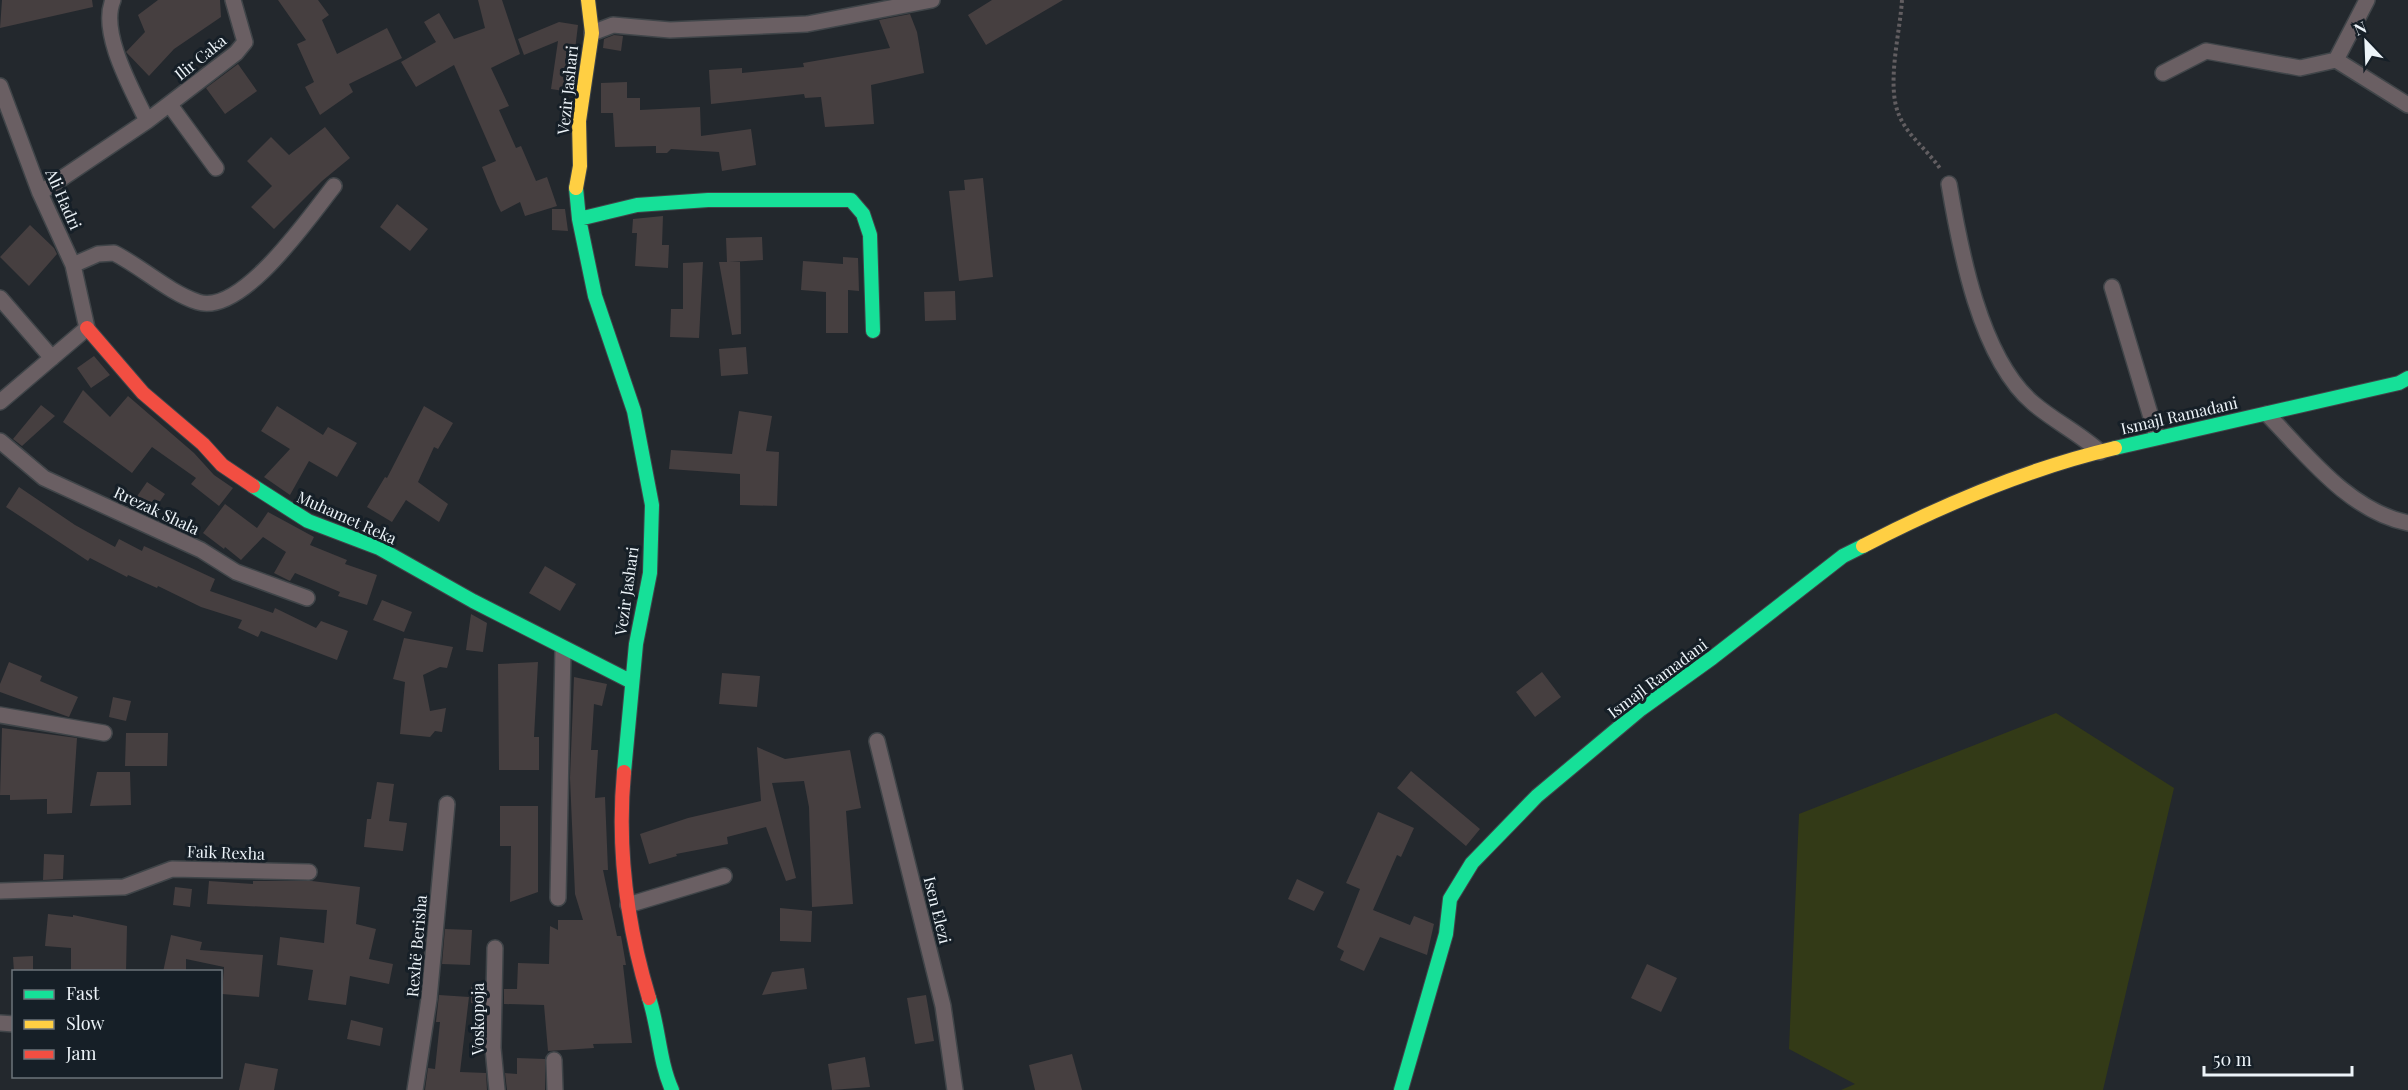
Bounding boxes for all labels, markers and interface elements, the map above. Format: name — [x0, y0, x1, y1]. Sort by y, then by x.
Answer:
north arrow — [2336, 12, 2396, 72]
text: N — [2351, 16, 2370, 40]
street label: Ilir Caka — [170, 30, 230, 84]
street label: Vezir Jashari — [552, 44, 582, 137]
street label: Ali Hadri — [41, 164, 87, 233]
street label: Ismajl Ramadani — [2118, 391, 2240, 439]
street label: Rrezak Shala — [111, 481, 203, 539]
street label: Muhamet Reka — [294, 486, 400, 548]
street label: Vezir Jashari — [609, 545, 643, 638]
street label: Ismajl Ramadani — [1603, 633, 1711, 722]
street label: Faik Rexha — [187, 840, 265, 864]
street label: Isen Elezi — [920, 874, 957, 946]
street label: Rexhë Berisha — [401, 894, 431, 998]
legend — [12, 970, 222, 1078]
text: Fast — [66, 981, 100, 1005]
street label: Voskopoja — [467, 983, 488, 1056]
text: Slow — [66, 1011, 104, 1035]
scale bar — [2204, 1039, 2352, 1077]
text: Jam — [65, 1041, 96, 1065]
text: 50 m — [2213, 1047, 2252, 1071]

